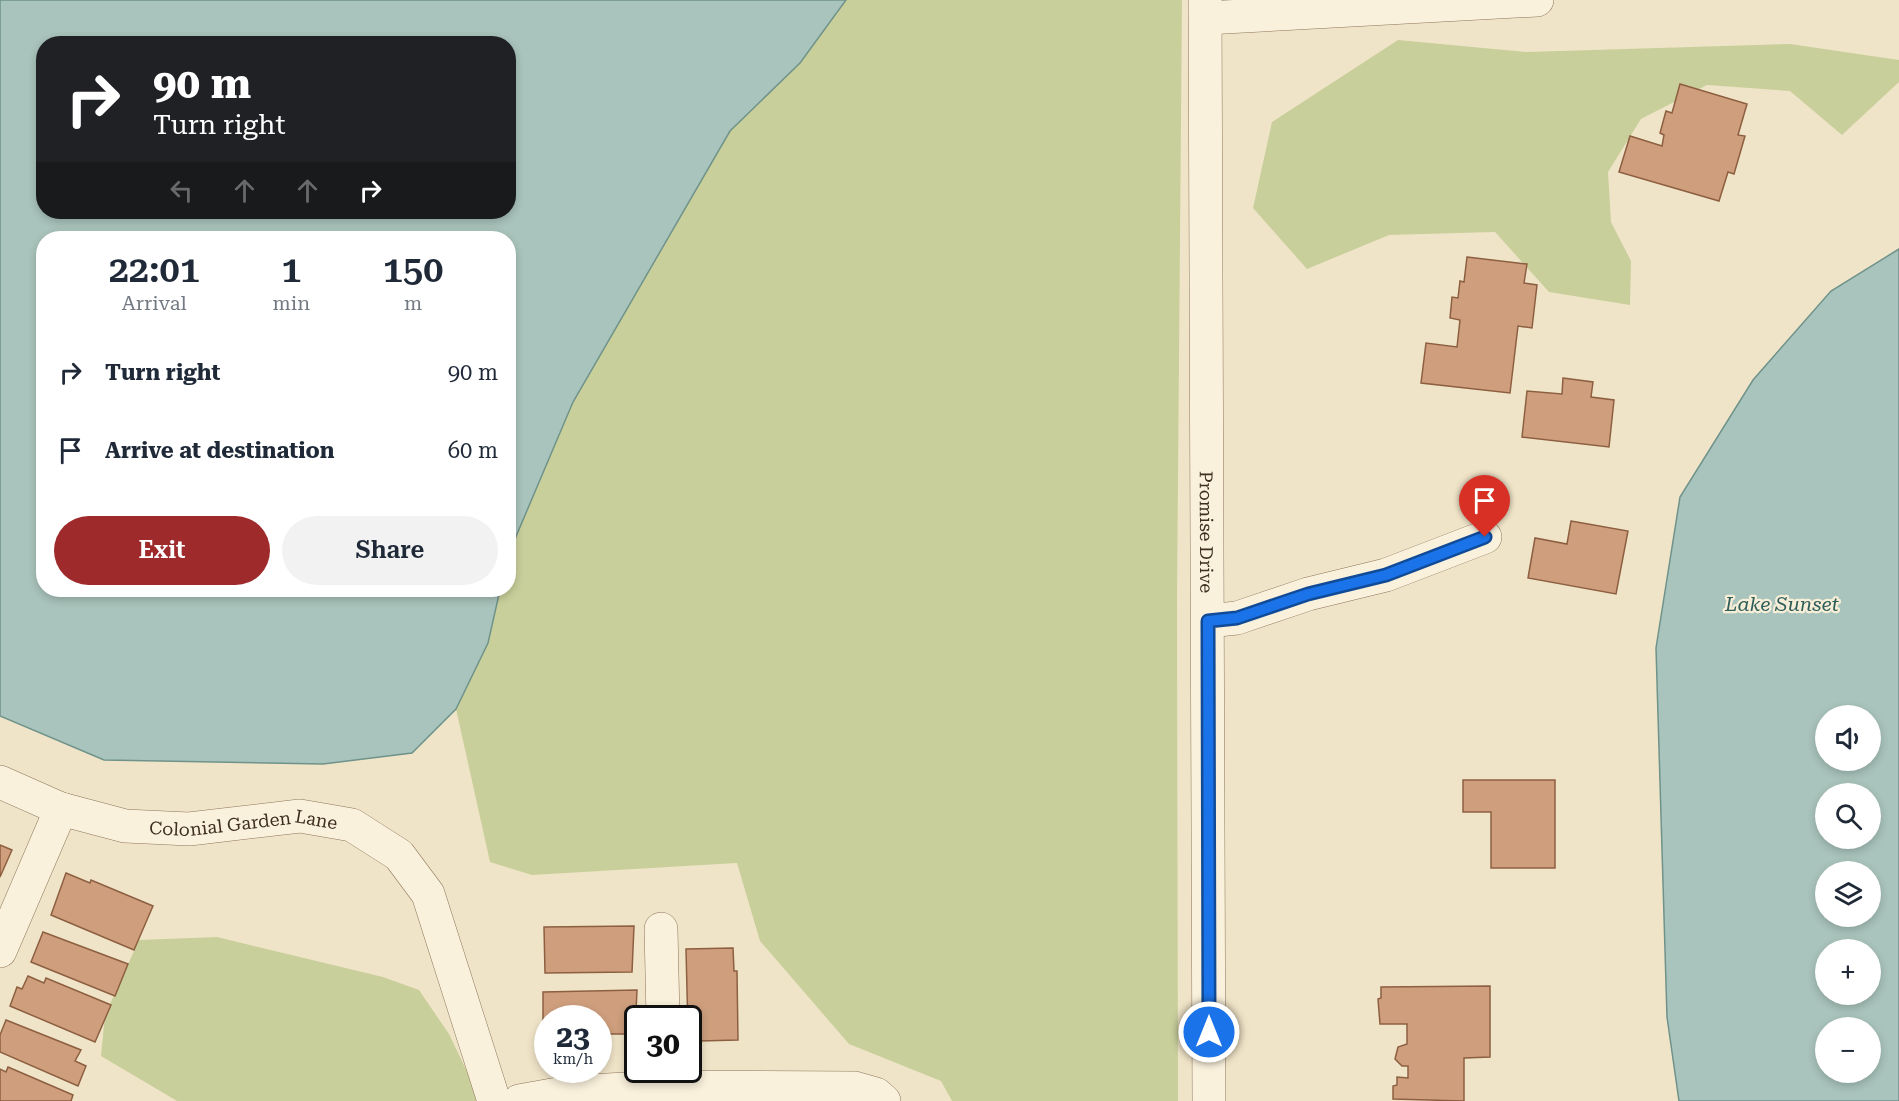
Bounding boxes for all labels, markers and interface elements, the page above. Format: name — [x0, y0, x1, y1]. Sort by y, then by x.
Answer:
text: 90 m — [153, 59, 251, 108]
icon: right — [54, 60, 132, 138]
text: Turn right — [153, 109, 286, 141]
icon: left — [165, 174, 198, 207]
icon: ahead — [228, 174, 261, 207]
icon: ahead — [291, 174, 324, 207]
icon: right — [354, 174, 387, 207]
text: 22:01 — [109, 249, 200, 291]
text: 1 — [281, 249, 301, 291]
text: 150 — [383, 249, 443, 291]
text: Arrival — [122, 291, 187, 315]
text: min — [273, 291, 310, 315]
text: m — [404, 291, 422, 315]
icon: right — [54, 356, 87, 389]
text: Turn right — [105, 360, 220, 385]
text: 90 m — [448, 360, 498, 385]
icon: arrive — [54, 434, 87, 467]
text: Arrive at destination — [105, 438, 334, 463]
text: 60 m — [448, 438, 498, 463]
street label: Promise Drive — [1196, 471, 1218, 593]
pin — [1459, 475, 1510, 537]
icon: arrive — [1468, 484, 1501, 517]
button: Exit — [54, 516, 270, 585]
button: Share — [282, 516, 498, 585]
water label: Lake Sunset — [1724, 592, 1840, 616]
map controls — [1815, 705, 1881, 1083]
button: sound — [1815, 705, 1881, 771]
button: search — [1815, 783, 1881, 849]
street label: Colonial Garden Lane — [149, 805, 339, 840]
button: layers — [1815, 861, 1881, 927]
button: + — [1815, 939, 1881, 1005]
position arrow — [1177, 1000, 1241, 1064]
speed limit sign: 30 — [624, 1005, 702, 1083]
button: − — [1815, 1017, 1881, 1083]
text: 23 — [556, 1019, 590, 1054]
text: km/h — [553, 1050, 593, 1068]

